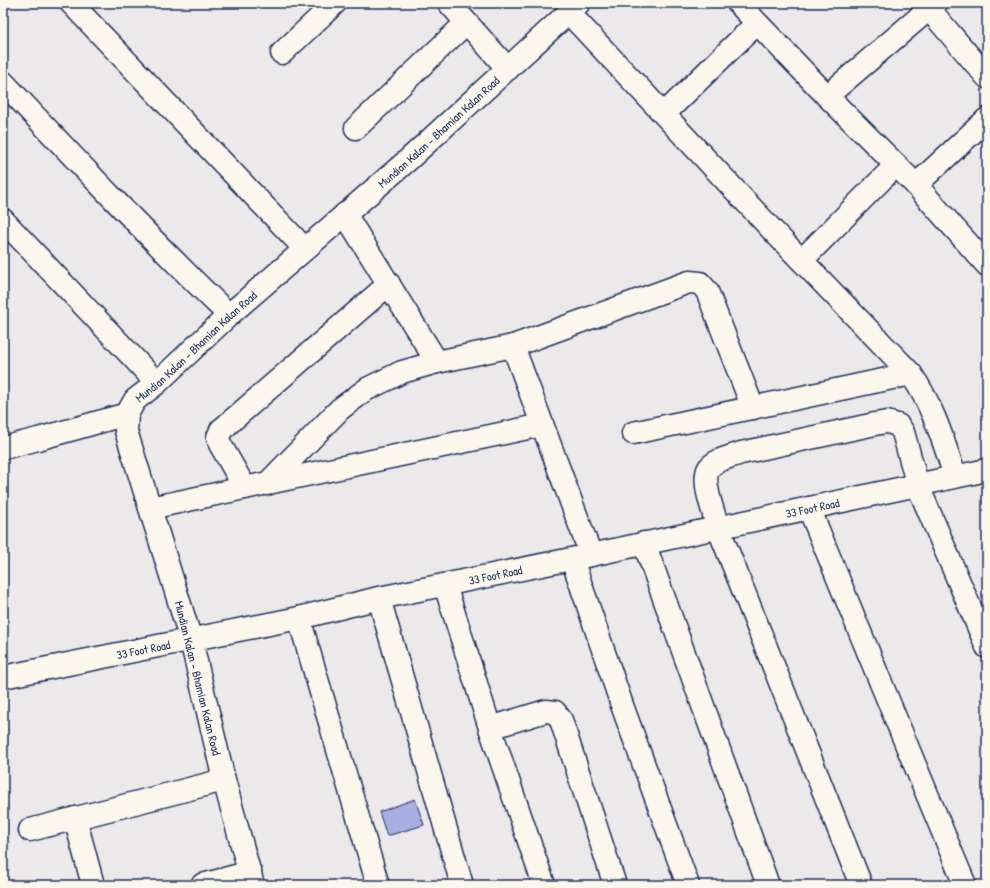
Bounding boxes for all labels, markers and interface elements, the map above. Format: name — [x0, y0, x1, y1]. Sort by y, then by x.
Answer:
street label: Mundian Kalan - Bhamian Kalan Road — [374, 72, 503, 191]
street label: Mundian Kalan - Bhamian Kalan Road — [131, 286, 260, 406]
street label: 33 Foot Road — [784, 493, 841, 522]
street label: 33 Foot Road — [467, 561, 524, 588]
street label: Mundian Kalan - Bhamian Kalan Road — [171, 599, 226, 757]
street label: 33 Foot Road — [115, 635, 172, 663]

